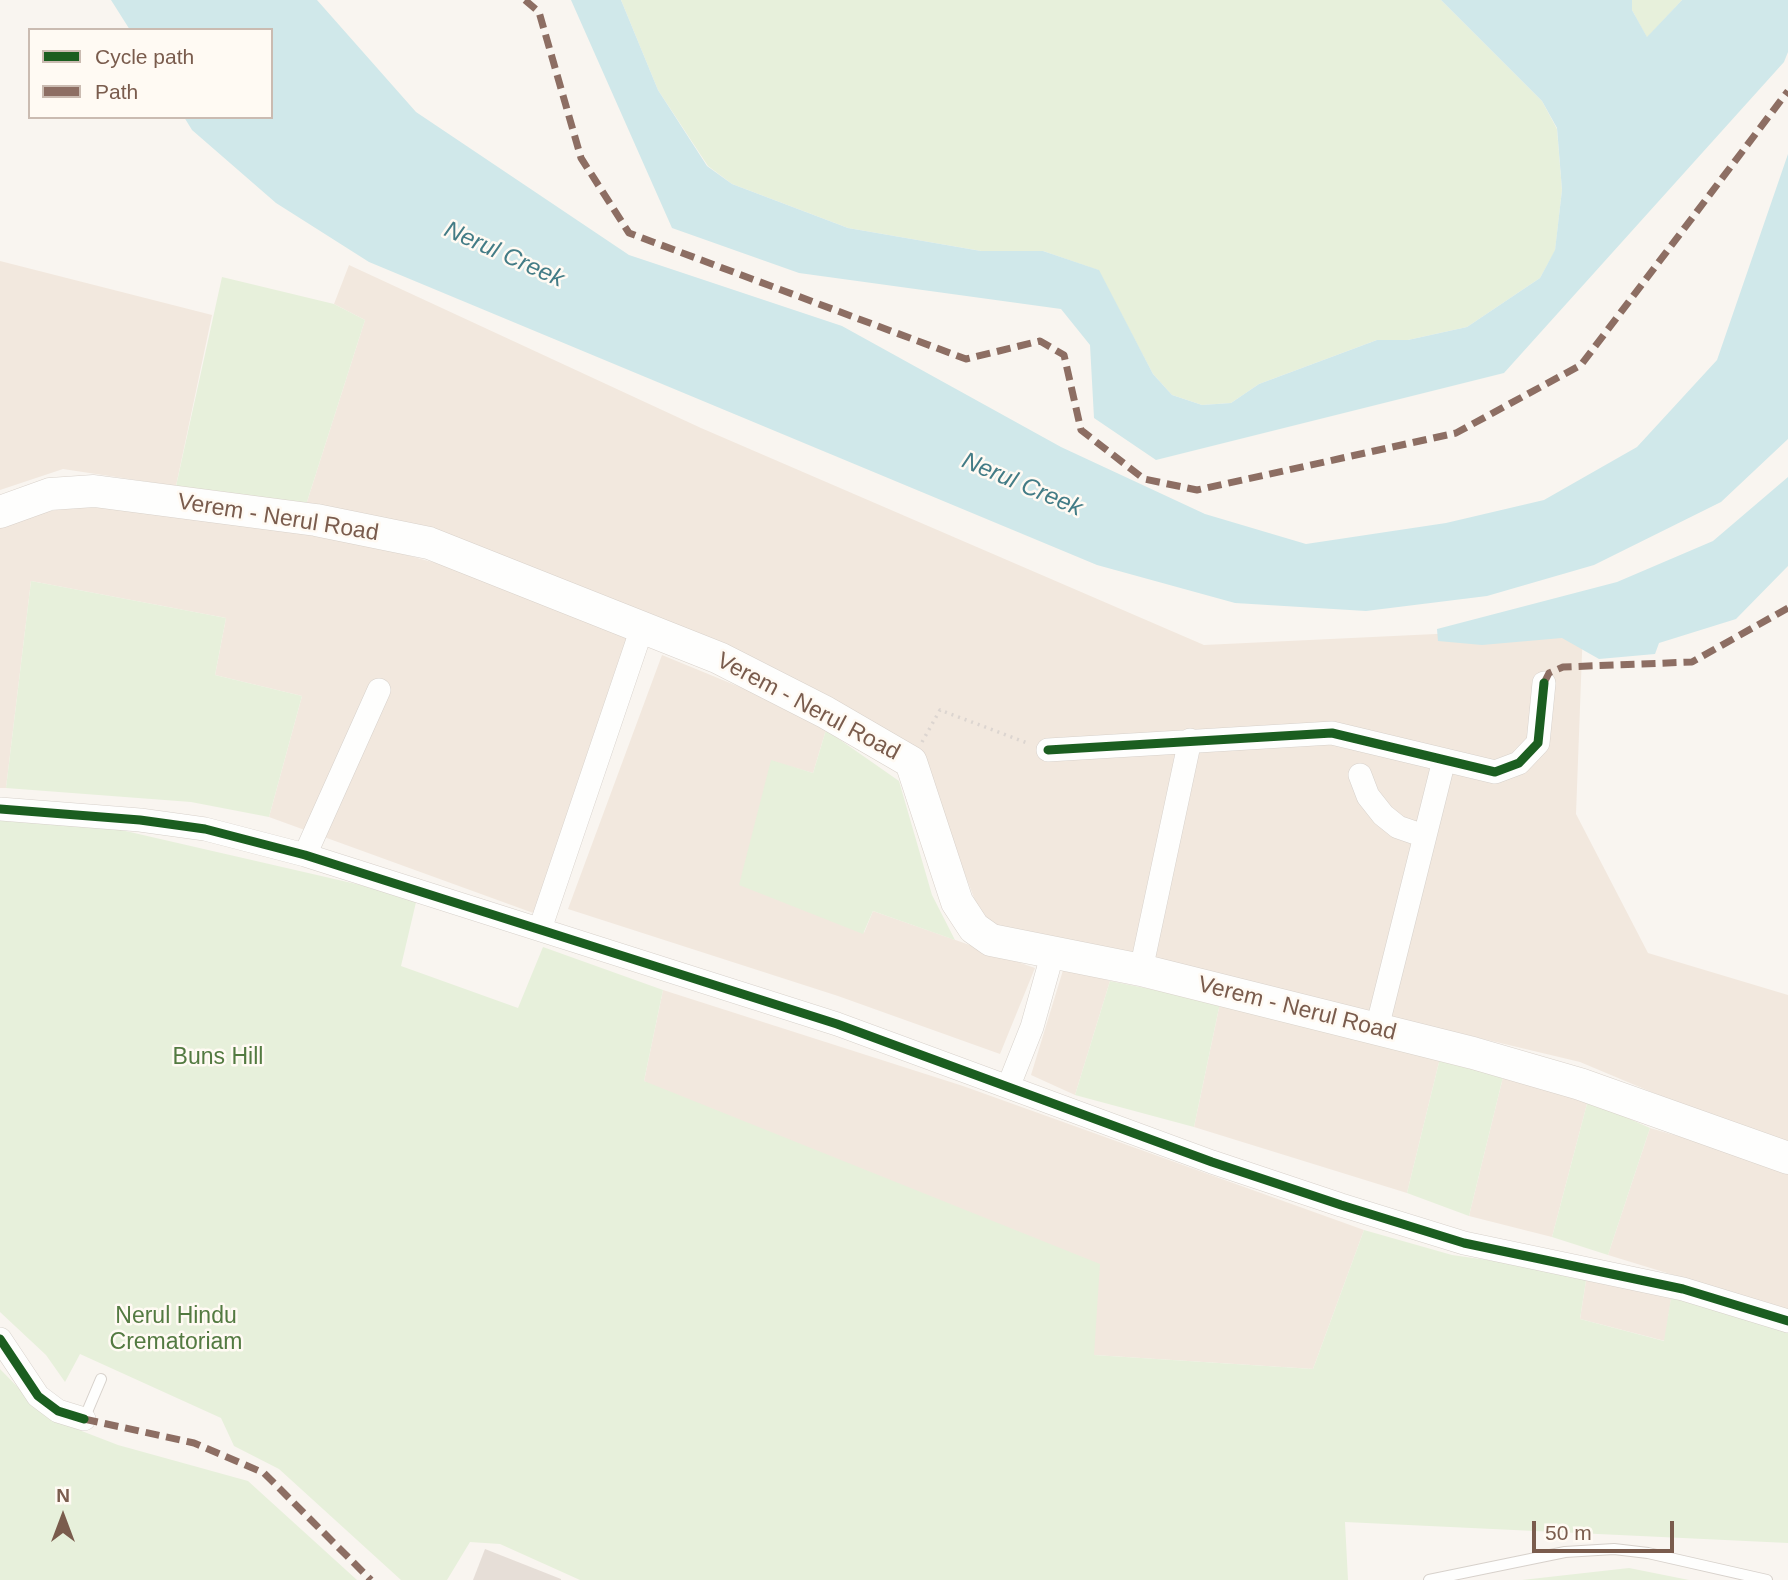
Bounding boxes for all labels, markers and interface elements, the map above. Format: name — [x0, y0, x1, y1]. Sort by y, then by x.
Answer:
legend — [28, 28, 273, 119]
text: Cycle path — [95, 45, 194, 68]
text: Path — [95, 80, 138, 103]
water label: Nerul Creek — [440, 216, 568, 294]
water label: Nerul Creek — [957, 447, 1087, 523]
street label: Verem - Nerul Road — [175, 488, 381, 548]
street label: Verem - Nerul Road — [712, 647, 904, 767]
street label: Verem - Nerul Road — [1195, 971, 1399, 1047]
park label: Buns Hill — [173, 1044, 263, 1072]
park label: Nerul Hindu Crematoriam — [110, 1303, 242, 1357]
north arrow — [28, 1482, 98, 1552]
text: N — [56, 1485, 70, 1506]
scale bar — [1536, 1506, 1678, 1550]
text: 50 m — [1545, 1521, 1592, 1544]

